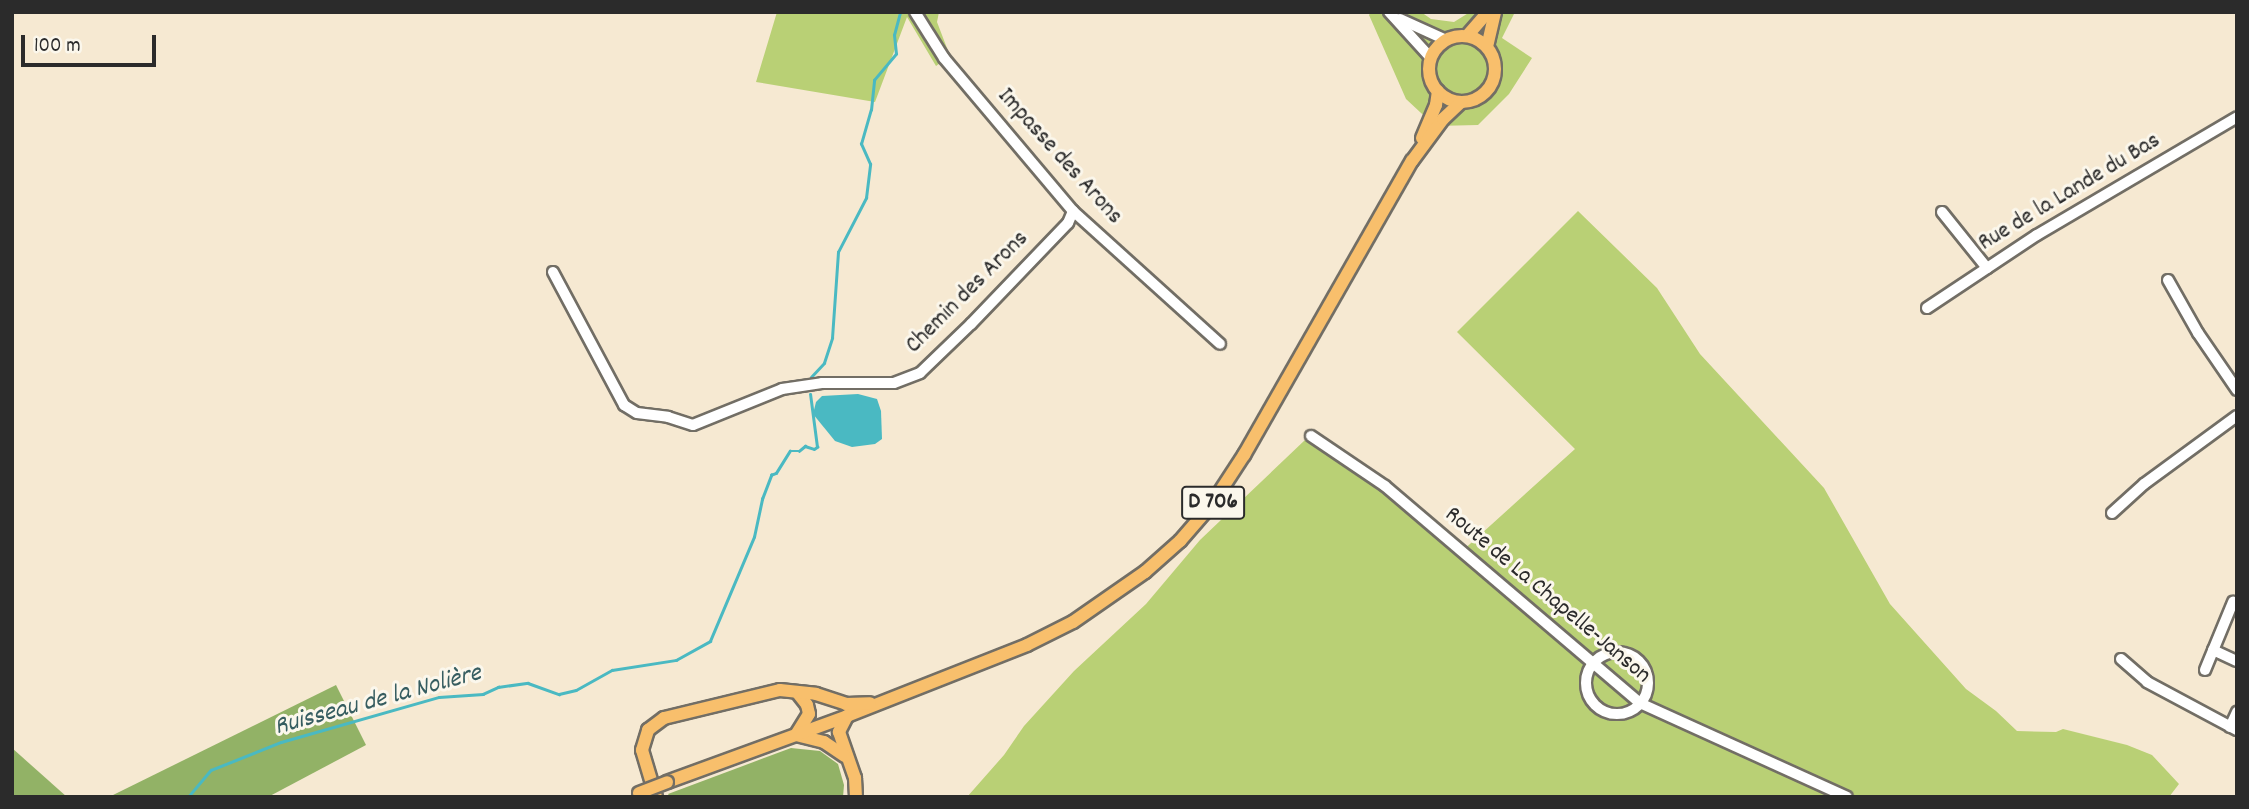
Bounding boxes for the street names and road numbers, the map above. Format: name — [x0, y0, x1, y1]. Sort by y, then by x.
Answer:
street label: Impasse des Arons — [990, 83, 1128, 231]
street label: Rue de la Lande du Bas — [1974, 127, 2166, 259]
street label: Chemin des Arons — [900, 225, 1036, 361]
road number: D 706 — [1180, 484, 1246, 523]
street label: Route de La Chapelle-Janson — [1438, 501, 1656, 691]

